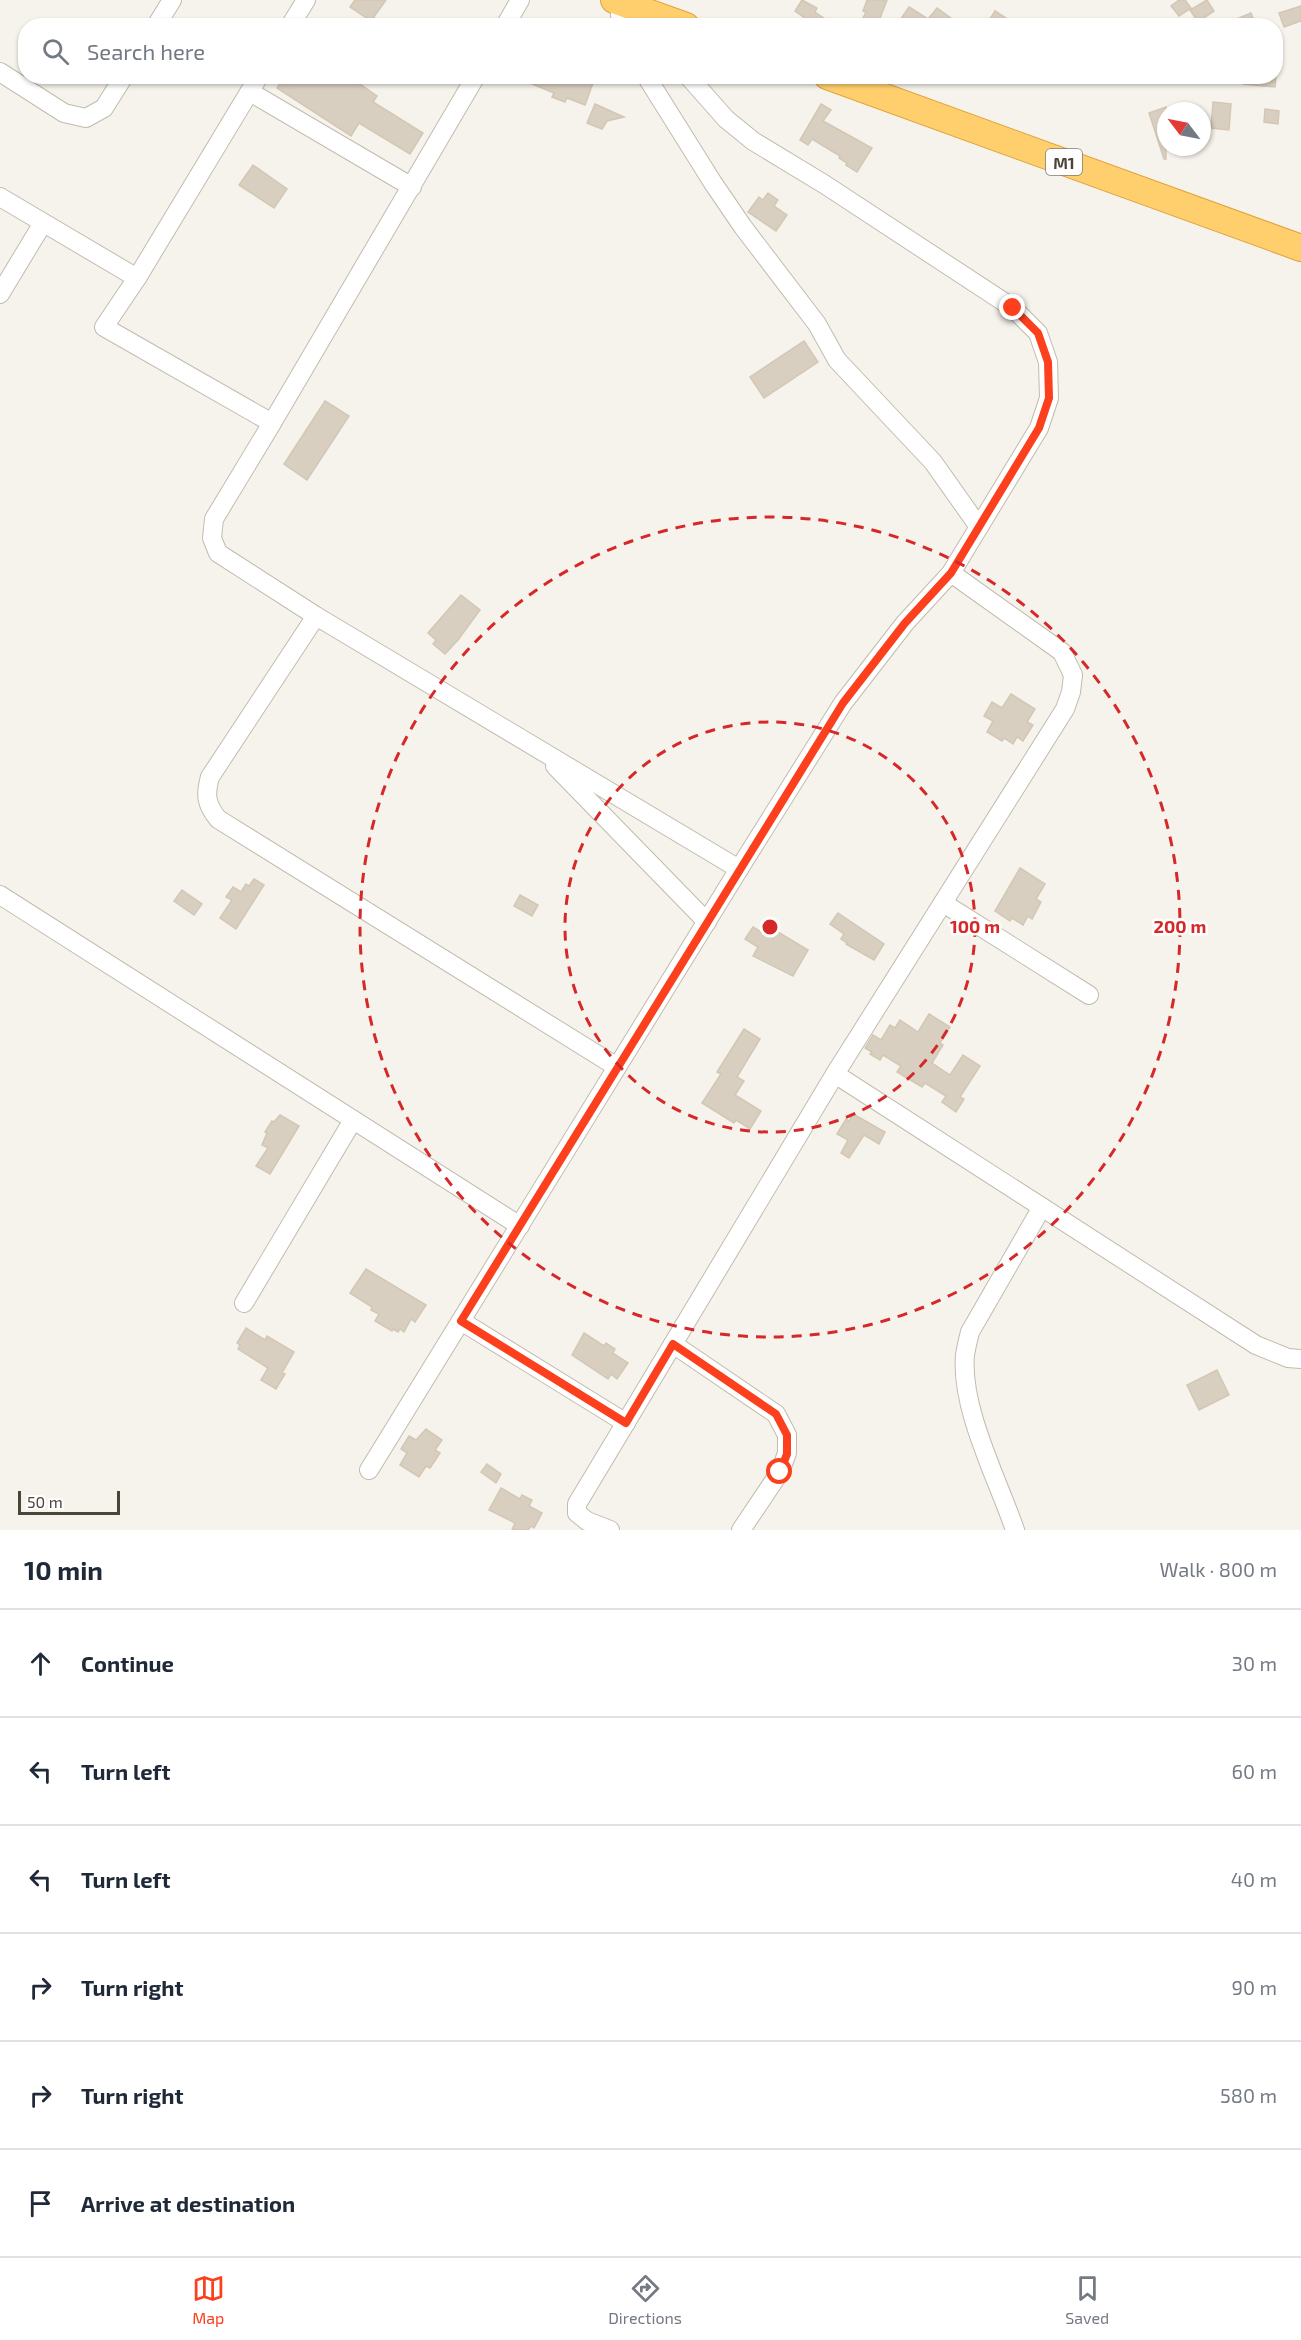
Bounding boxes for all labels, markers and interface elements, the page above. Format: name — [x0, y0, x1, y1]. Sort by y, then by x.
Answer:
search box — [18, 18, 1283, 84]
icon: search — [39, 35, 72, 68]
text: Search here — [87, 38, 205, 64]
north arrow — [1157, 102, 1211, 156]
road number: M1 — [1046, 149, 1082, 175]
route end — [999, 294, 1025, 320]
text: 100 m — [950, 915, 1000, 937]
text: 200 m — [1154, 915, 1206, 937]
centre of rings — [760, 917, 780, 937]
route start — [766, 1458, 792, 1484]
scale bar — [18, 1488, 120, 1516]
text: 50 m — [27, 1492, 63, 1511]
text: 10 min — [24, 1554, 103, 1585]
text: Walk · 800 m — [1160, 1557, 1277, 1581]
icon: ahead — [24, 1647, 57, 1680]
text: Continue — [81, 1650, 174, 1676]
text: 30 m — [1232, 1651, 1277, 1675]
icon: left — [24, 1755, 57, 1788]
text: Turn left — [81, 1758, 170, 1784]
text: 60 m — [1232, 1759, 1277, 1783]
icon: left — [24, 1863, 57, 1896]
text: Turn left — [81, 1866, 170, 1892]
text: 40 m — [1231, 1867, 1277, 1891]
icon: right — [24, 1971, 57, 2004]
text: Turn right — [81, 1974, 183, 2000]
text: 90 m — [1232, 1975, 1277, 1999]
icon: right — [24, 2079, 57, 2112]
text: Turn right — [81, 2082, 183, 2108]
text: 580 m — [1220, 2083, 1277, 2107]
icon: arrive — [24, 2187, 57, 2220]
text: Arrive at destination — [81, 2190, 295, 2216]
tab: Map — [192, 2272, 225, 2327]
tab: Directions — [608, 2272, 682, 2327]
tab: Saved — [1065, 2272, 1109, 2327]

